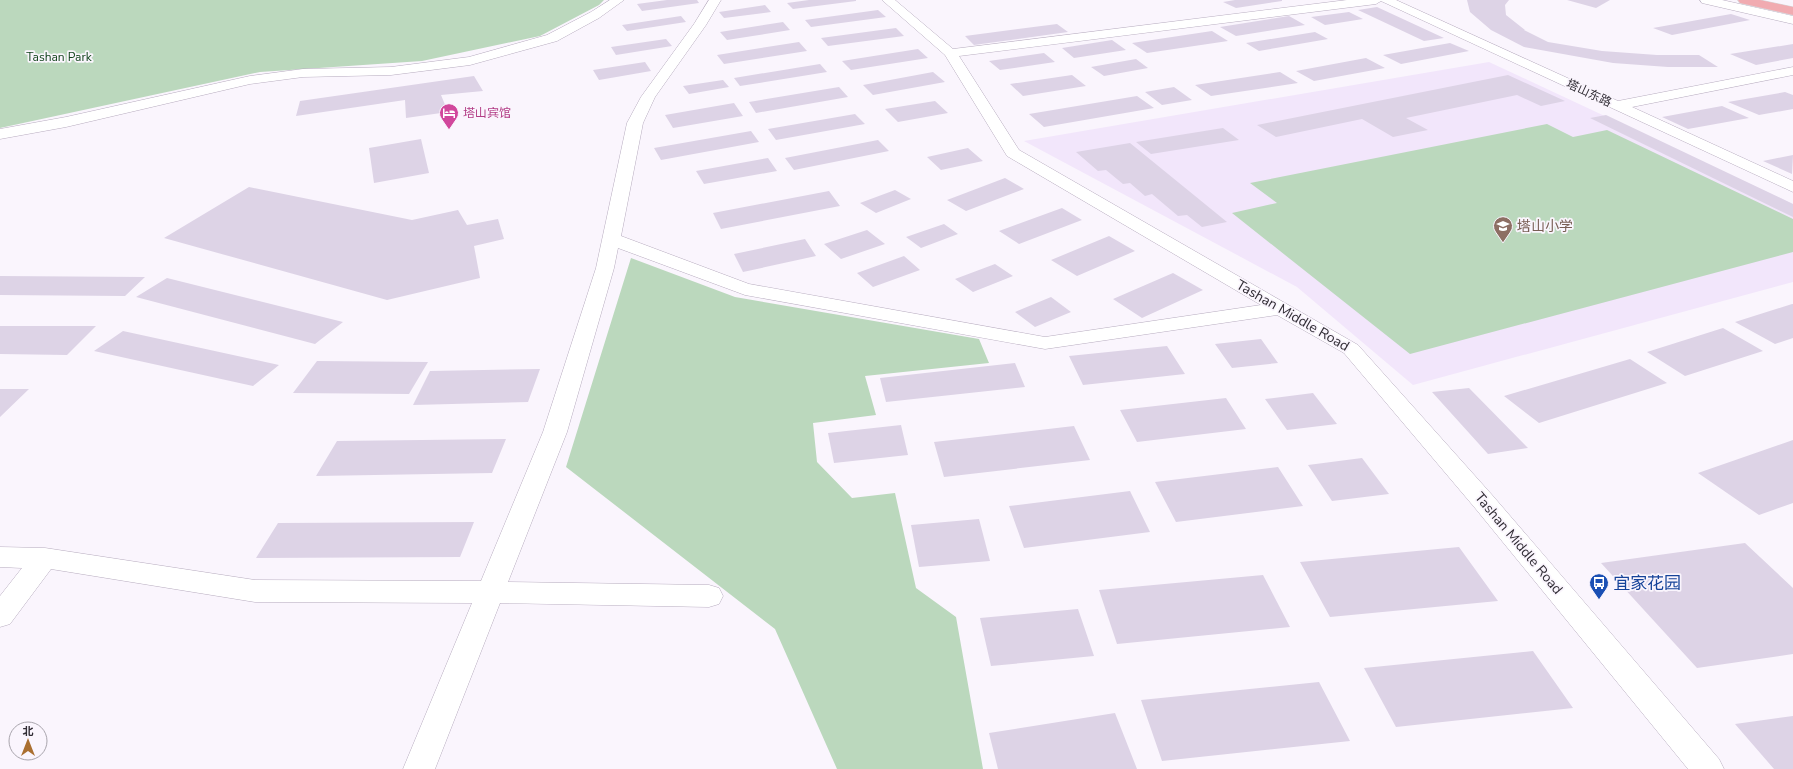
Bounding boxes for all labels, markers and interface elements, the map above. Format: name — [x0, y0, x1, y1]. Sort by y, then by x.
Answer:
park label: Tashan Park — [26, 49, 93, 65]
street label: 塔山东路 — [1564, 76, 1614, 110]
hotel icon: 塔山宾馆 — [438, 102, 460, 130]
place label: 塔山宾馆 — [463, 105, 511, 121]
school or university icon: 塔山小学 — [1492, 215, 1514, 243]
place label: 塔山小学 — [1517, 217, 1573, 236]
street label: Tashan Middle Road — [1233, 275, 1353, 356]
street label: Tashan Middle Road — [1470, 488, 1567, 598]
bus stop icon: 宜家花园 — [1588, 572, 1610, 600]
place label: 宜家花园 — [1613, 572, 1681, 595]
north arrow — [8, 721, 48, 761]
text: 北 — [23, 724, 34, 739]

